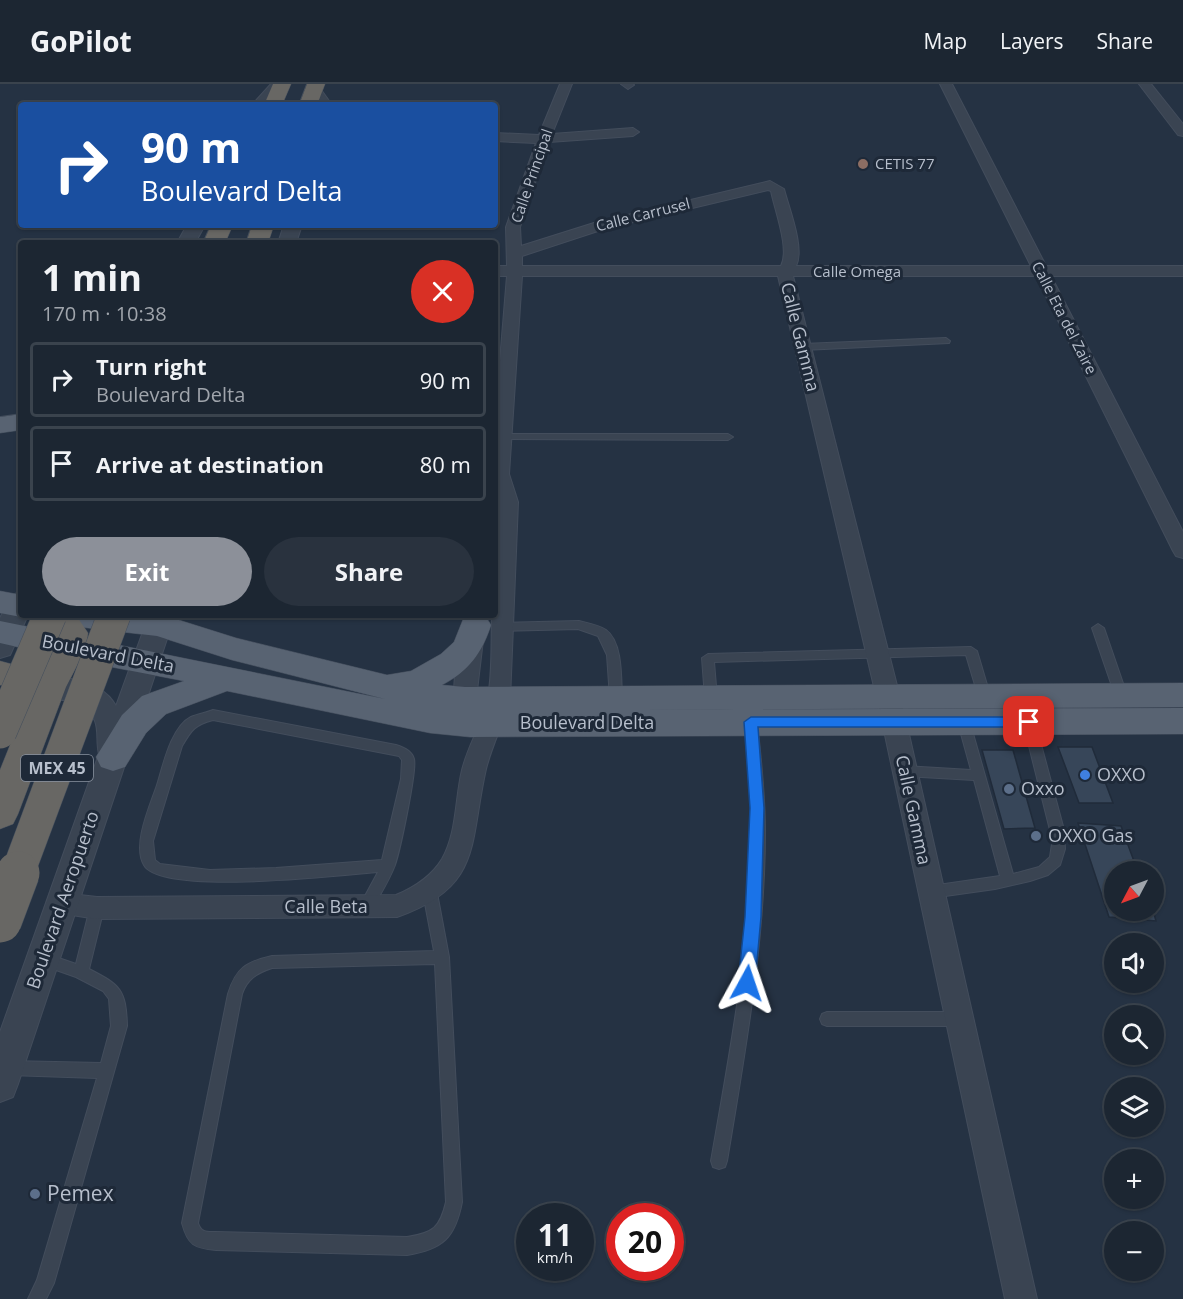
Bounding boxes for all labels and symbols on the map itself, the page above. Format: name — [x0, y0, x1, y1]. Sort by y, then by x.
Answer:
street label: Calle Principal — [506, 126, 556, 225]
place label: CETIS 77 — [875, 153, 935, 173]
marker: CETIS 77 — [856, 157, 870, 171]
street label: Calle Carrusel — [594, 193, 692, 235]
street label: Calle Eta del Zaire — [1028, 258, 1102, 377]
street label: Calle Omega — [813, 261, 901, 281]
street label: Calle Gamma — [776, 280, 826, 394]
street label: Boulevard Delta — [40, 628, 176, 678]
pin — [1003, 696, 1054, 747]
street label: Boulevard Delta — [520, 710, 654, 734]
street label: Calle Gamma — [891, 753, 937, 867]
road number: MEX 45 — [21, 755, 93, 781]
place label: OXXO — [1097, 762, 1146, 786]
marker: OXXO — [1078, 768, 1092, 782]
place label: Oxxo — [1021, 776, 1065, 800]
marker: Oxxo — [1002, 782, 1016, 796]
street label: Boulevard Aeropuerto — [20, 808, 104, 992]
place label: OXXO Gas — [1048, 823, 1133, 847]
marker: OXXO Gas — [1029, 829, 1043, 843]
north arrow — [1104, 861, 1164, 921]
street label: Calle Beta — [284, 894, 368, 918]
position arrow — [715, 951, 779, 1015]
place label: Pemex — [47, 1179, 114, 1207]
marker: Pemex — [28, 1187, 42, 1201]
speed limit sign: 20 — [606, 1203, 684, 1281]

